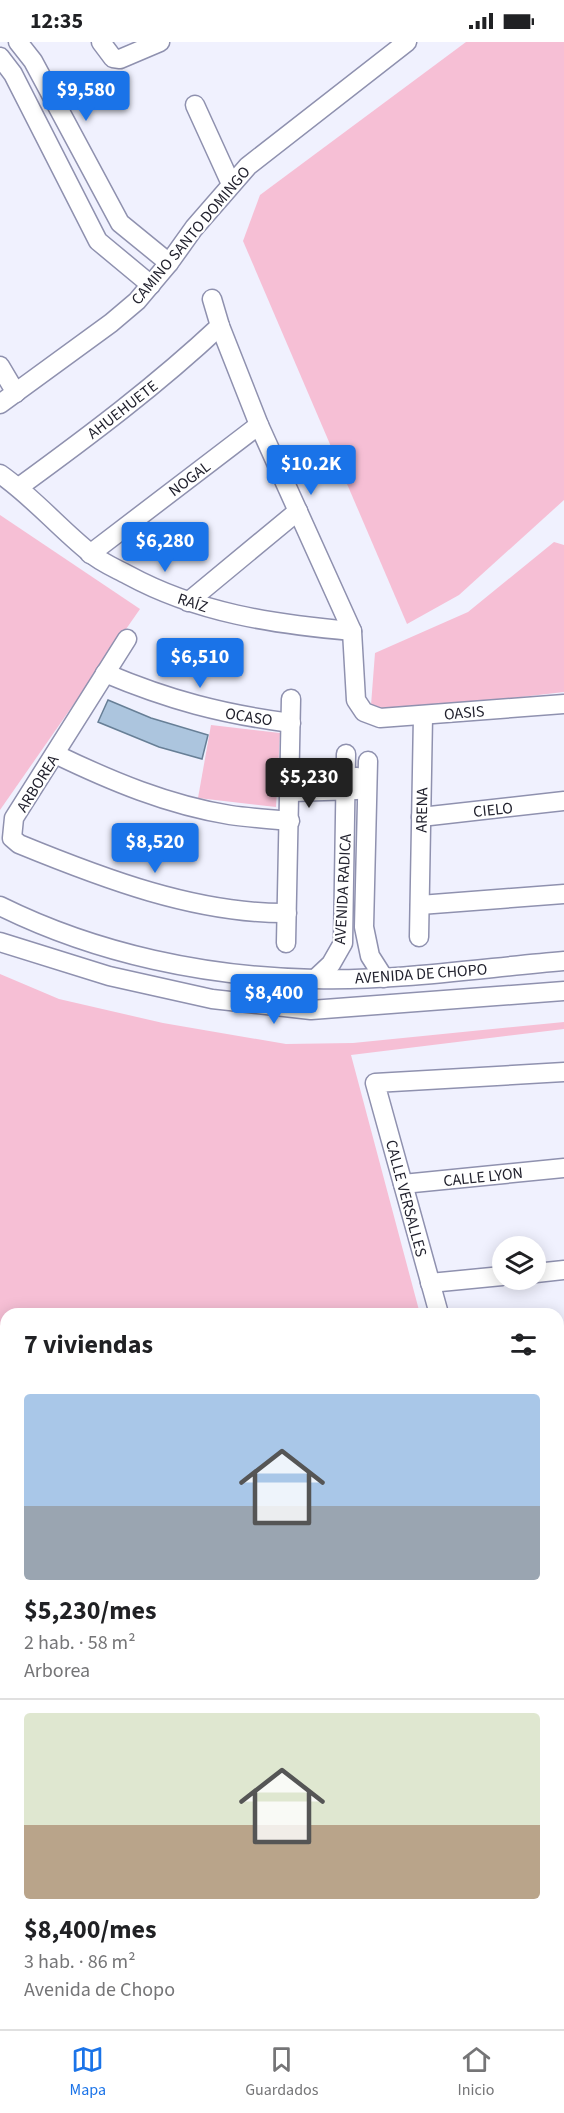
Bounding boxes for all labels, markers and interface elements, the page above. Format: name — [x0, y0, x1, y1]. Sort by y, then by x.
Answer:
text: 12:35 — [30, 5, 83, 37]
pin: $9,580 — [37, 71, 135, 122]
text: $9,580 — [57, 76, 115, 104]
street label: CAMINO SANTO DOMINGO — [126, 162, 255, 310]
street label: AHUEHUETE — [83, 375, 163, 444]
pin: $10.2K — [262, 445, 360, 496]
text: $10.2K — [281, 450, 341, 478]
street label: NOGAL — [164, 456, 215, 502]
pin: $6,280 — [116, 522, 214, 573]
text: $6,280 — [136, 527, 194, 555]
street label: RAÍZ — [175, 588, 211, 618]
pin: $6,510 — [151, 638, 249, 689]
text: $6,510 — [171, 643, 229, 671]
street label: OASIS — [443, 700, 485, 726]
street label: OCASO — [224, 702, 274, 732]
street label: ARBOREA — [12, 750, 64, 817]
pin: $5,230 — [260, 758, 358, 809]
text: $5,230 — [280, 763, 338, 791]
street label: ARENA — [411, 787, 433, 833]
street label: CIELO — [472, 797, 514, 823]
pin: $8,520 — [106, 823, 204, 874]
text: $8,520 — [126, 828, 184, 856]
street label: AVENIDA RADICA — [329, 833, 357, 945]
street label: AVENIDA DE CHOPO — [354, 958, 488, 990]
pin: $8,400 — [225, 974, 323, 1025]
text: $8,400 — [245, 979, 303, 1007]
street label: CALLE VERSALLES — [380, 1137, 432, 1259]
street label: CALLE LYON — [442, 1162, 524, 1192]
map controls — [492, 1236, 546, 1290]
button: layers — [492, 1236, 546, 1290]
text: 7 viviendas — [24, 1326, 153, 1363]
icon: filters — [507, 1328, 540, 1361]
icon: home — [228, 1433, 336, 1541]
text: $5,230/mes — [24, 1592, 157, 1629]
text: 2 hab. · 58 m² — [24, 1629, 136, 1657]
text: Arborea — [24, 1657, 90, 1685]
icon: home — [228, 1752, 336, 1860]
text: $8,400/mes — [24, 1911, 157, 1948]
text: 3 hab. · 86 m² — [24, 1948, 136, 1976]
text: Avenida de Chopo — [24, 1976, 175, 2004]
tab: Mapa — [70, 2043, 106, 2101]
tab: Guardados — [245, 2043, 318, 2101]
tab: Inicio — [458, 2043, 494, 2101]

